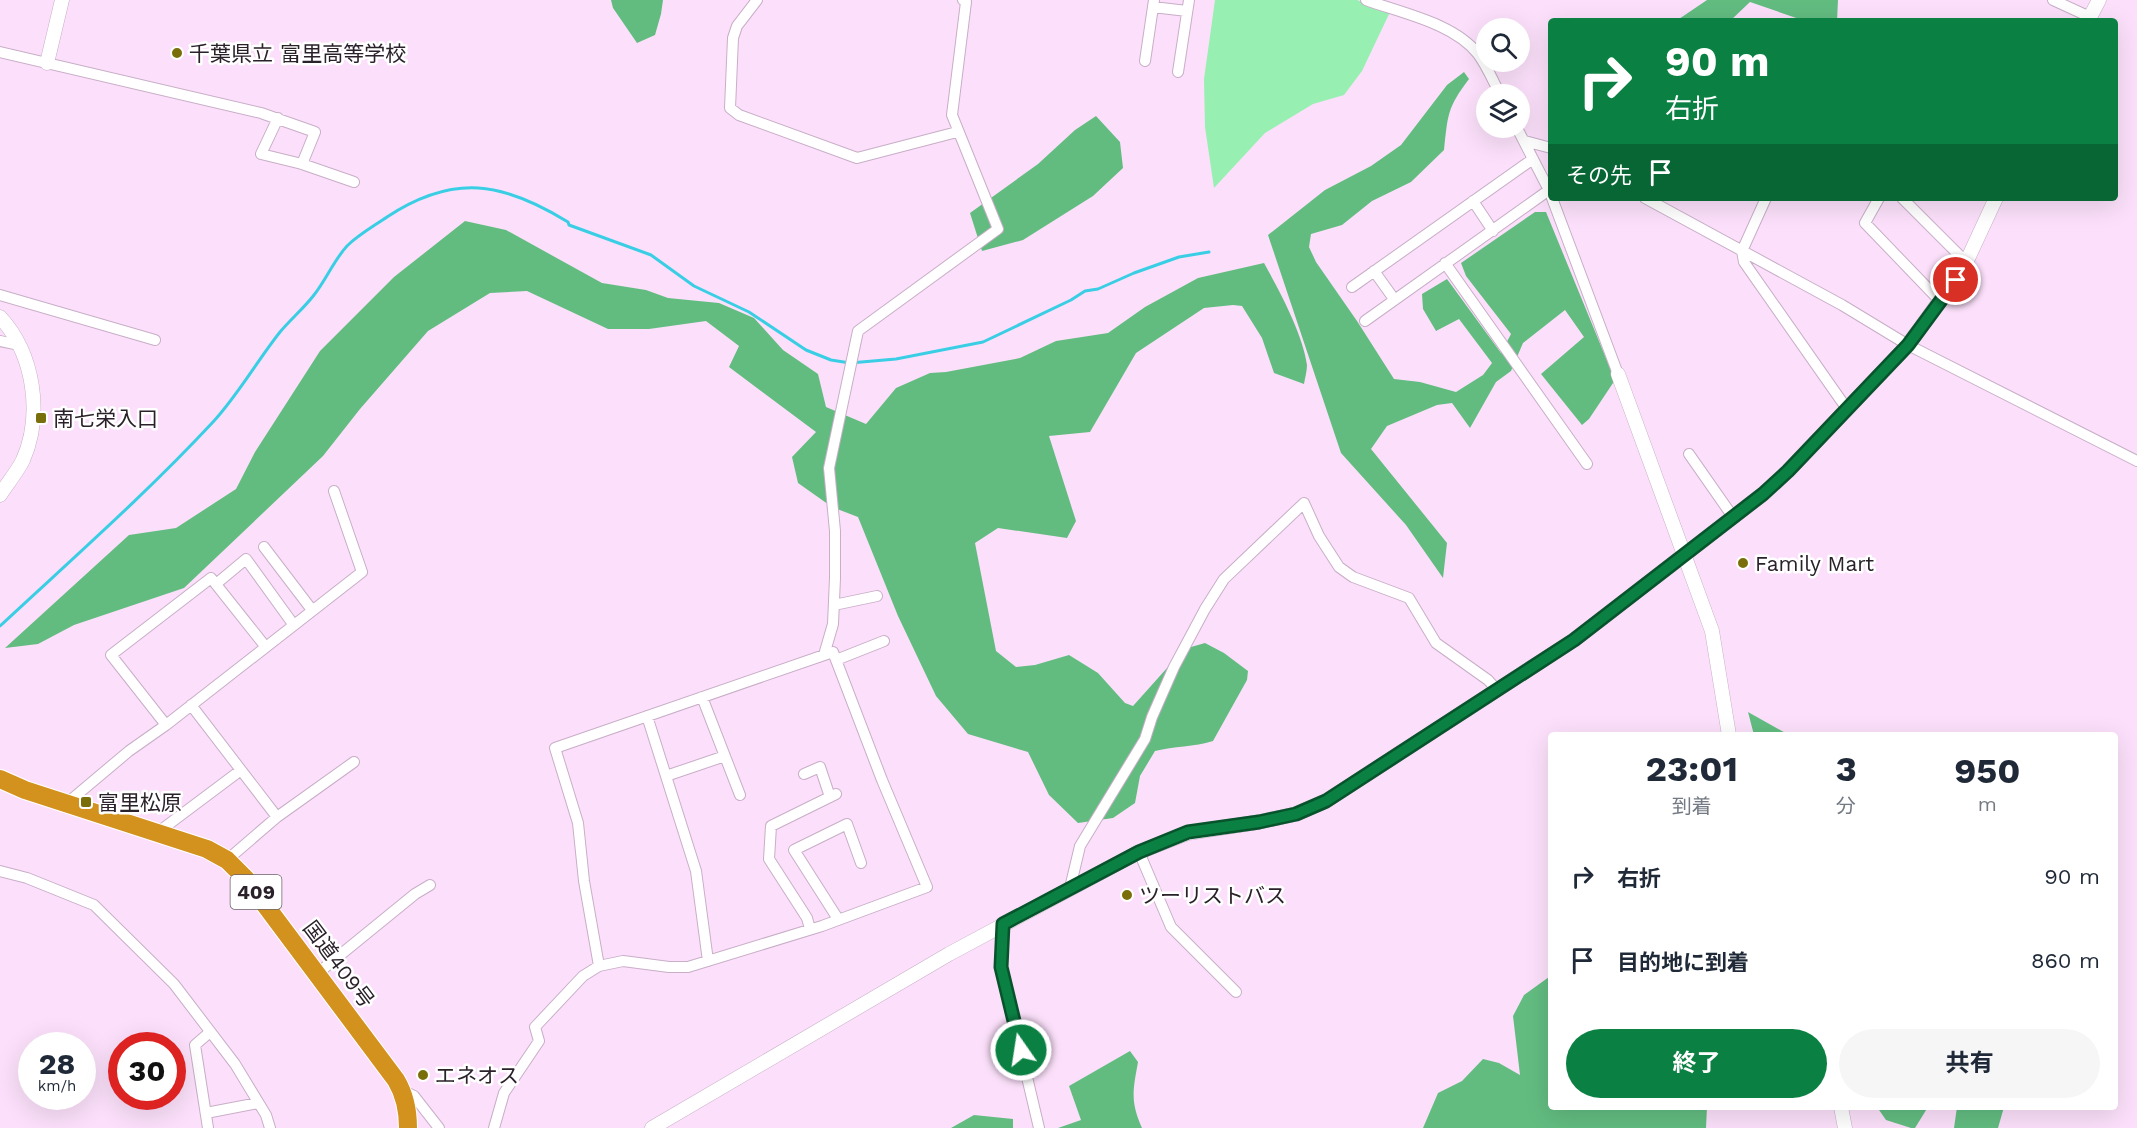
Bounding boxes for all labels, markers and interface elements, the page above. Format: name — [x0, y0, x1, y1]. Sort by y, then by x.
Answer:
map controls — [1476, 18, 1530, 138]
button: search — [1476, 18, 1530, 72]
text: 90 m — [1665, 37, 1769, 86]
place label: 千葉県立 富里高等学校 — [189, 41, 406, 66]
icon: right — [1566, 42, 1644, 120]
marker: 千葉県立 富里高等学校 — [170, 46, 184, 60]
button: layers — [1476, 84, 1530, 138]
text: 右折 — [1665, 93, 1719, 125]
icon: arrive — [1644, 156, 1677, 189]
text: その先 — [1566, 163, 1632, 188]
pin — [1930, 254, 1981, 305]
icon: arrive — [1939, 263, 1972, 296]
place label: 南七栄入口 — [53, 406, 158, 431]
marker: 南七栄入口 — [34, 411, 48, 425]
place label: Family Mart — [1755, 551, 1874, 576]
marker: Family Mart — [1736, 556, 1750, 570]
text: 23:01 — [1646, 748, 1738, 790]
text: 3 — [1835, 748, 1857, 790]
text: 950 — [1954, 750, 2020, 792]
place label: 富里松原 — [98, 790, 182, 815]
text: m — [1978, 792, 1997, 816]
text: 到着 — [1672, 794, 1712, 818]
text: 分 — [1836, 794, 1856, 818]
marker: 富里松原 — [79, 795, 93, 809]
icon: right — [1566, 860, 1599, 893]
text: 90 m — [2044, 864, 2100, 889]
text: 右折 — [1617, 866, 1661, 891]
road number: 409 — [230, 875, 282, 909]
place label: ツーリストバス — [1139, 883, 1286, 908]
marker: ツーリストバス — [1120, 888, 1134, 902]
street label: 国道409号 — [298, 916, 380, 1012]
icon: arrive — [1566, 944, 1599, 977]
text: 860 m — [2031, 948, 2100, 973]
text: 目的地に到着 — [1617, 950, 1749, 975]
position arrow — [989, 1018, 1053, 1082]
button: 終了 — [1566, 1029, 1827, 1098]
button: 共有 — [1839, 1029, 2100, 1098]
speed limit sign: 30 — [108, 1032, 186, 1110]
text: 28 — [39, 1046, 75, 1081]
place label: エネオス — [435, 1063, 519, 1088]
marker: エネオス — [416, 1068, 430, 1082]
text: km/h — [38, 1077, 76, 1095]

